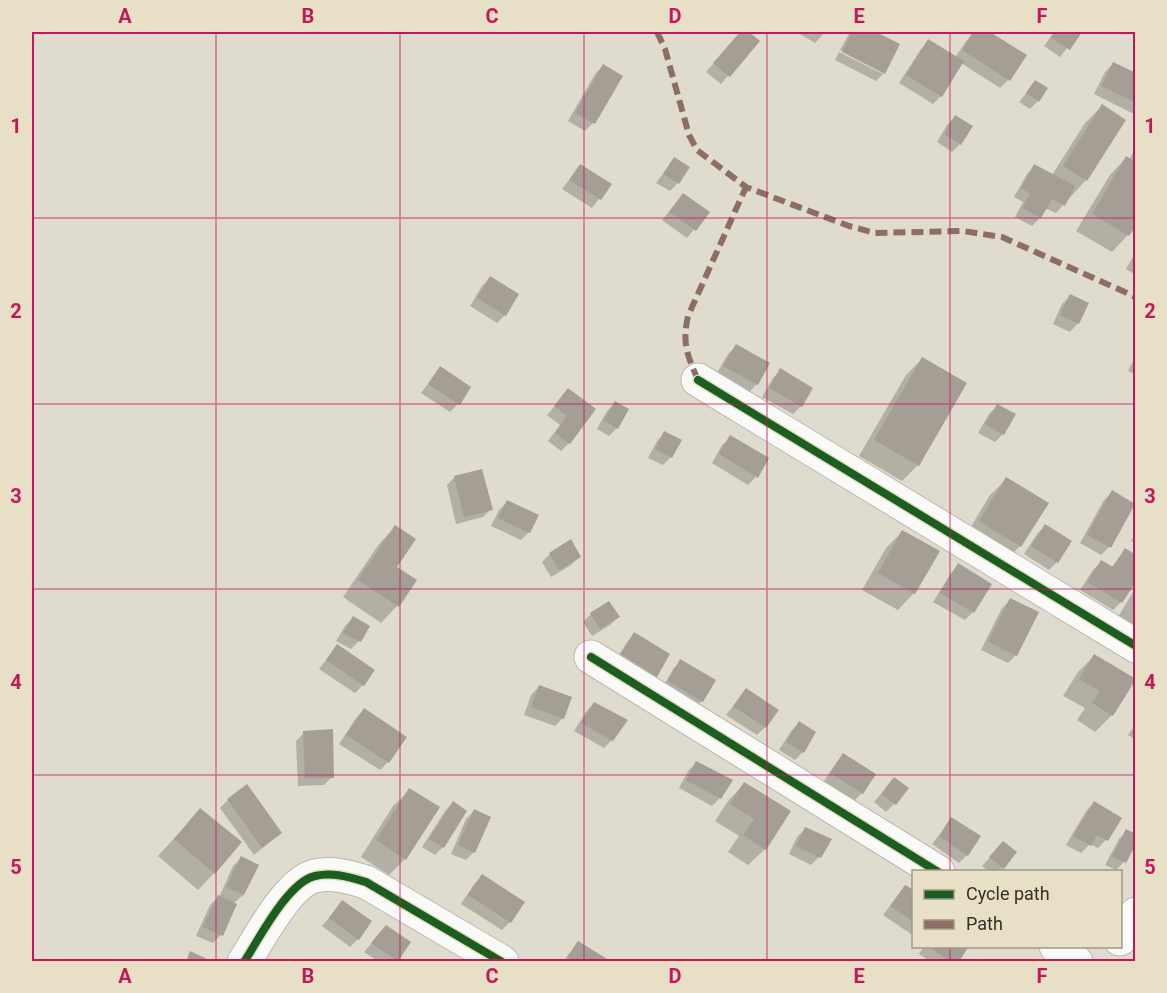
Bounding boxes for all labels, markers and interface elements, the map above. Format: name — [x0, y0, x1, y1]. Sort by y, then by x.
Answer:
text: A — [118, 4, 132, 28]
text: B — [302, 4, 314, 28]
text: C — [485, 4, 499, 28]
text: D — [669, 4, 682, 28]
text: E — [853, 4, 865, 28]
text: F — [1037, 4, 1048, 28]
text: 1 — [10, 114, 22, 138]
text: 1 — [1144, 114, 1156, 138]
text: 2 — [10, 299, 22, 323]
text: 2 — [1144, 299, 1156, 323]
text: 3 — [10, 484, 22, 508]
text: 3 — [1144, 484, 1156, 508]
text: 4 — [10, 670, 22, 694]
text: 4 — [1144, 670, 1156, 694]
text: 5 — [10, 855, 22, 879]
text: 5 — [1144, 855, 1156, 879]
legend — [912, 870, 1122, 948]
text: Cycle path — [966, 883, 1050, 904]
text: Path — [966, 913, 1003, 934]
text: A — [118, 964, 132, 988]
text: B — [302, 964, 314, 988]
text: C — [485, 964, 499, 988]
text: D — [669, 964, 682, 988]
text: E — [853, 964, 865, 988]
text: F — [1037, 964, 1048, 988]

